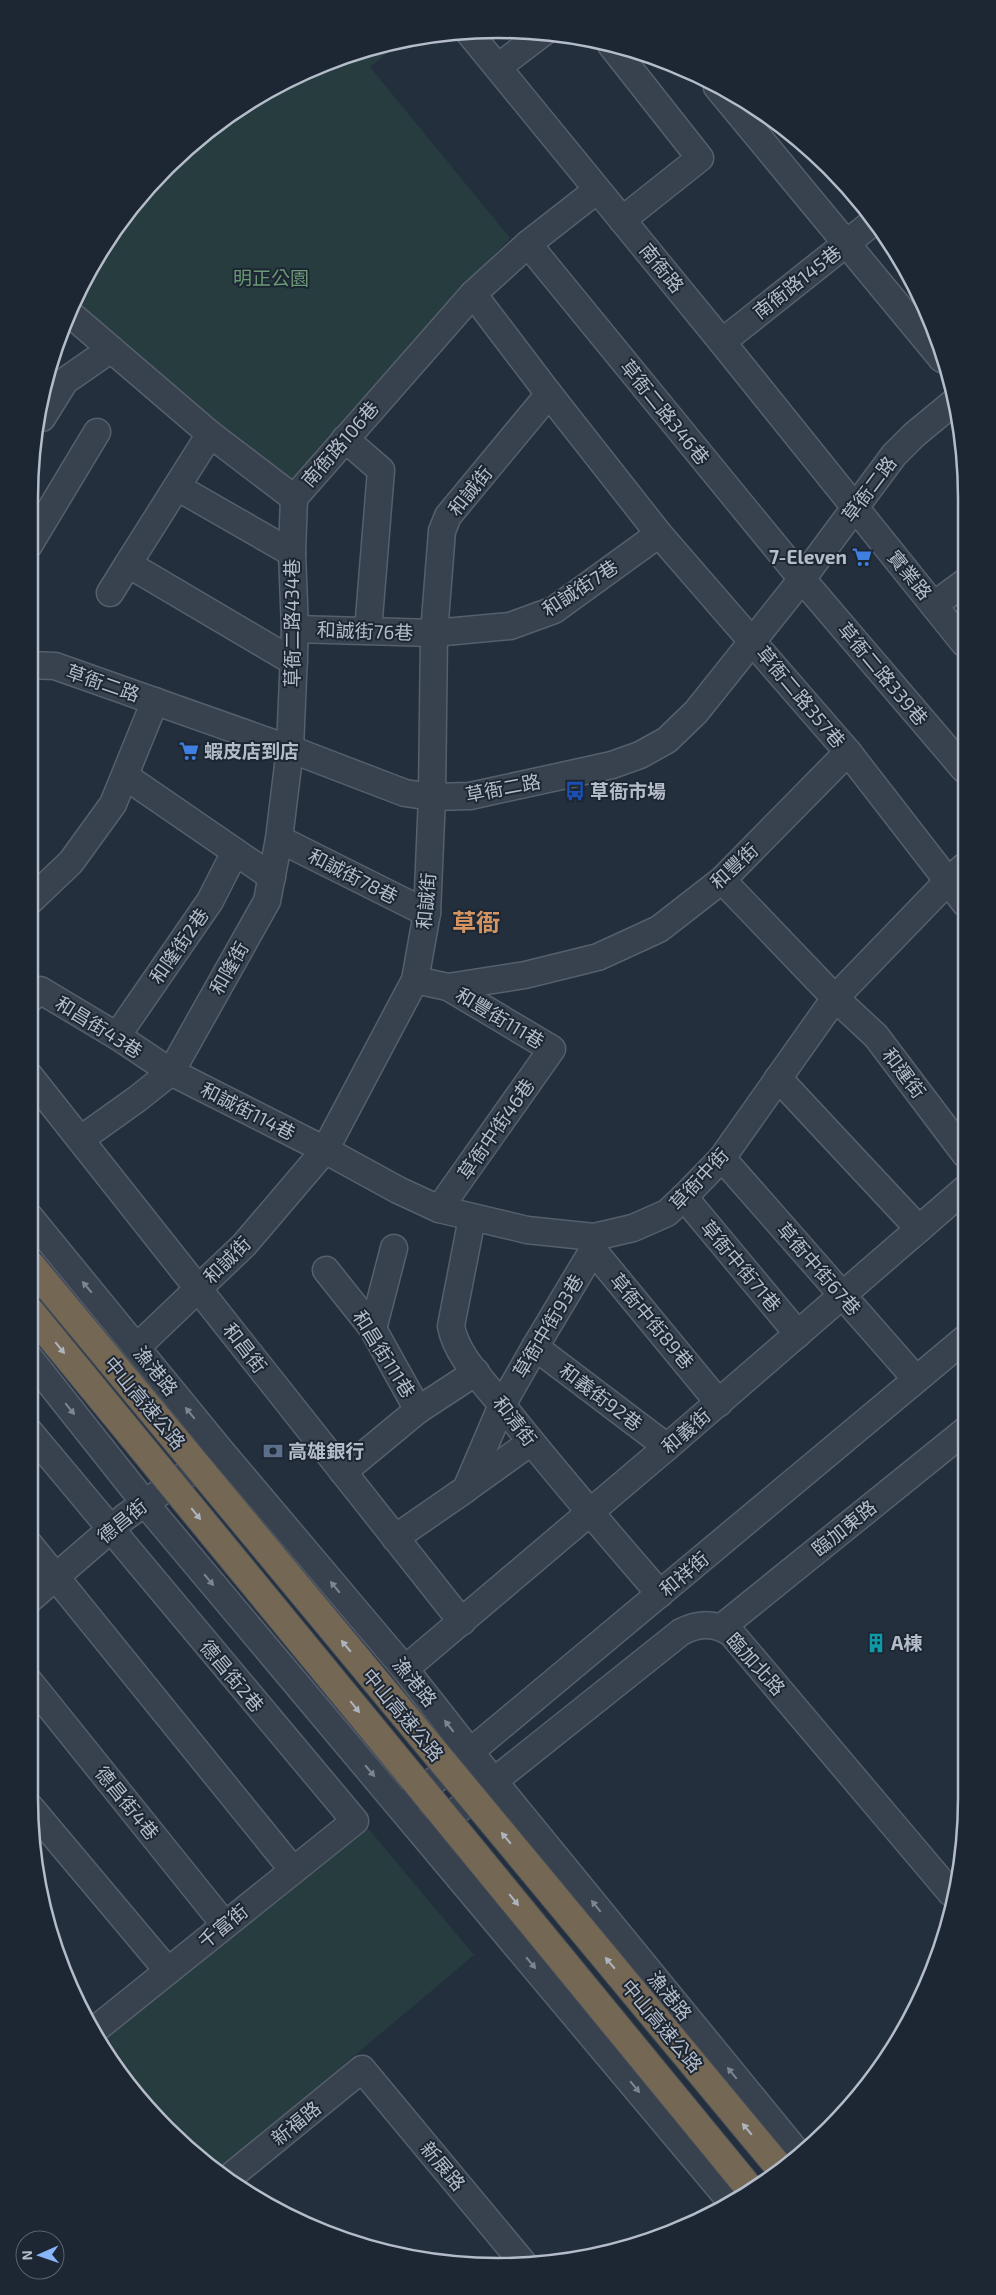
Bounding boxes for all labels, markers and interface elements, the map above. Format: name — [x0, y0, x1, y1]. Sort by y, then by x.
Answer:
street label: 南衙路 — [636, 238, 689, 297]
street label: 南衙路145巷 — [748, 240, 845, 323]
park label: 明正公園 — [233, 266, 309, 289]
street label: 草衙二路346巷 — [616, 355, 715, 469]
street label: 南衙路106巷 — [296, 396, 383, 491]
street label: 草衙二路 — [837, 451, 901, 526]
street label: 和誠街 — [443, 461, 496, 520]
place label: 7-Eleven — [769, 545, 847, 568]
street label: 實業路 — [884, 545, 937, 604]
supermarket icon: 7-Eleven — [851, 546, 873, 568]
street label: 和誠街7巷 — [538, 555, 622, 621]
street label: 草衙二路434巷 — [280, 559, 303, 687]
street label: 和誠街76巷 — [316, 617, 414, 644]
street label: 草衙二路339巷 — [834, 618, 933, 730]
street label: 草衙二路357巷 — [752, 641, 851, 752]
street label: 草衙二路 — [63, 659, 143, 706]
place label: 蝦皮店到店 — [204, 739, 299, 762]
supermarket icon: 蝦皮店到店 — [178, 740, 200, 762]
street label: 草衙二路 — [463, 769, 542, 806]
place label: 草衙市場 — [590, 779, 666, 802]
bus stop icon: 草衙市場 — [564, 780, 586, 802]
street label: 和豐街 — [705, 838, 762, 893]
street label: 和誠街78巷 — [305, 843, 402, 908]
street label: 和誠街 — [412, 872, 439, 930]
street label: 和隆街2巷 — [144, 904, 213, 988]
district label: 草衙 — [452, 907, 500, 936]
street label: 和隆街 — [204, 937, 253, 998]
street label: 和豐街111巷 — [452, 982, 548, 1053]
street label: 和昌街43巷 — [52, 991, 147, 1062]
street label: 和運街 — [878, 1043, 931, 1102]
street label: 草衙中街46巷 — [452, 1074, 539, 1183]
street label: 和誠街114巷 — [197, 1077, 299, 1144]
street label: 草衙中街 — [664, 1143, 733, 1214]
street label: 草衙中街71巷 — [696, 1215, 786, 1316]
street label: 草衙中街67巷 — [773, 1218, 866, 1320]
street label: 和誠街 — [198, 1231, 255, 1288]
street label: 草衙中街89巷 — [606, 1268, 699, 1373]
street label: 草衙中街93巷 — [508, 1270, 587, 1382]
one-way arrow — [82, 1281, 93, 1294]
street label: 和昌街111巷 — [349, 1306, 420, 1402]
street label: 和昌街 — [219, 1318, 272, 1377]
one-way arrow — [54, 1341, 65, 1354]
street label: 漁港路 — [130, 1341, 183, 1400]
street label: 中山高速公路 — [100, 1352, 191, 1454]
street label: 和義街92巷 — [555, 1358, 647, 1435]
street label: 和清街 — [489, 1391, 542, 1450]
one-way arrow — [65, 1402, 75, 1415]
street label: 和義街 — [657, 1403, 715, 1458]
one-way arrow — [185, 1407, 196, 1420]
place label: 高雄銀行 — [288, 1439, 364, 1462]
bank icon: 高雄銀行 — [262, 1440, 284, 1462]
street label: 德昌街 — [92, 1494, 151, 1547]
street label: 臨加東路 — [807, 1495, 880, 1560]
one-way arrow — [191, 1507, 202, 1520]
street label: 和祥街 — [654, 1546, 713, 1601]
one-way arrow — [204, 1573, 215, 1586]
one-way arrow — [330, 1580, 341, 1593]
street label: 臨加北路 — [722, 1628, 790, 1700]
place label: A棟 — [891, 1631, 922, 1654]
building icon: A棟 — [865, 1632, 887, 1654]
street label: 德昌街2巷 — [196, 1635, 269, 1716]
one-way arrow — [341, 1639, 352, 1652]
street label: 漁港路 — [389, 1652, 442, 1711]
street label: 中山高速公路 — [358, 1664, 449, 1766]
one-way arrow — [349, 1700, 360, 1713]
one-way arrow — [444, 1720, 455, 1733]
street label: 德昌街4巷 — [91, 1761, 164, 1844]
one-way arrow — [364, 1765, 375, 1778]
one-way arrow — [500, 1832, 511, 1845]
one-way arrow — [508, 1894, 519, 1907]
street label: 千富街 — [193, 1899, 252, 1952]
one-way arrow — [591, 1900, 602, 1913]
one-way arrow — [525, 1956, 536, 1969]
one-way arrow — [604, 1957, 615, 1970]
street label: 漁港路 — [644, 1966, 697, 2025]
street label: 中山高速公路 — [617, 1975, 708, 2077]
one-way arrow — [727, 2066, 738, 2079]
one-way arrow — [629, 2081, 641, 2093]
street label: 新福路 — [266, 2096, 325, 2149]
one-way arrow — [741, 2122, 752, 2135]
street label: 新展路 — [416, 2136, 471, 2195]
north arrow — [15, 2230, 65, 2280]
text: N — [18, 2250, 35, 2261]

